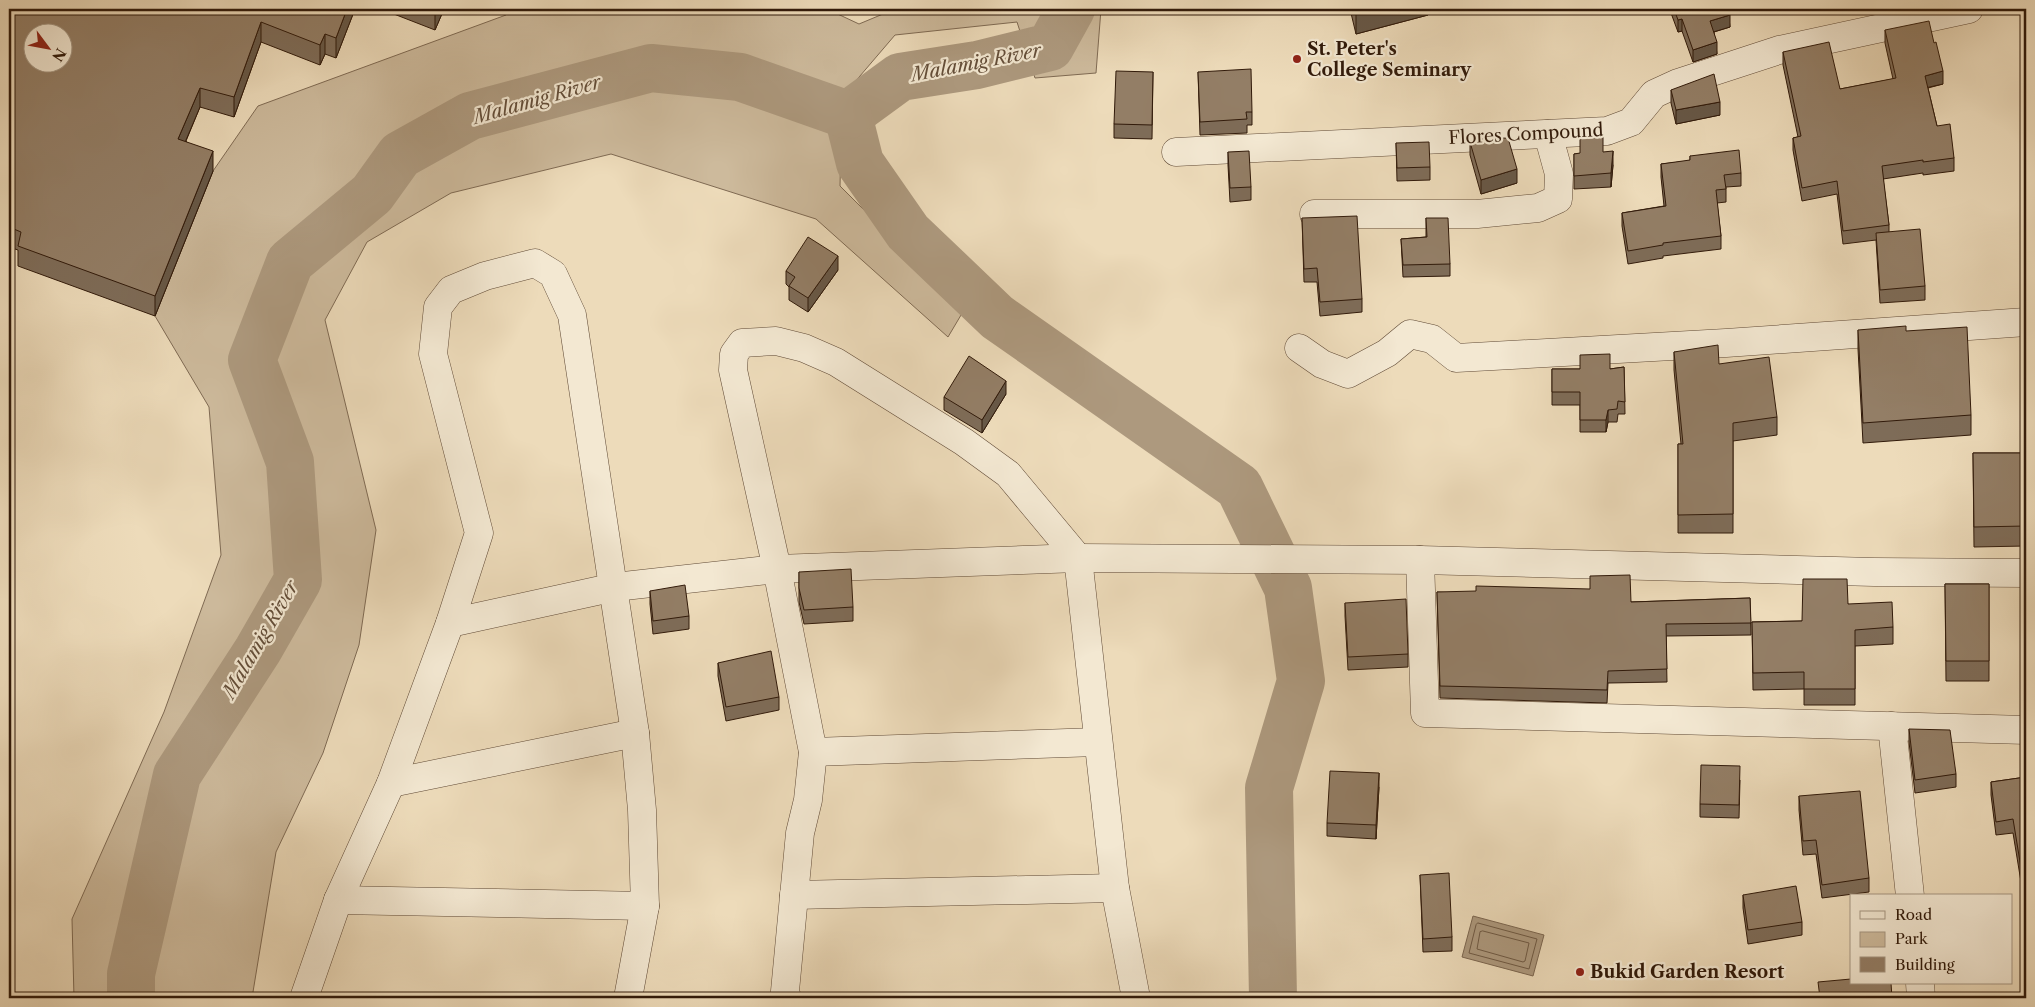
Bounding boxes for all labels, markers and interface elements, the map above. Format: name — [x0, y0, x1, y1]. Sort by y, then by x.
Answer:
north arrow — [22, 22, 72, 72]
water label: Malamig River — [907, 38, 1044, 87]
place label: St. Peter's College Seminary — [1307, 38, 1472, 81]
text: N — [48, 45, 70, 65]
marker: St. Peter's College Seminary — [1291, 53, 1303, 65]
water label: Malamig River — [469, 70, 605, 129]
street label: Flores Compound — [1448, 119, 1604, 149]
water label: Malamig River — [216, 575, 304, 704]
legend — [1850, 894, 2012, 984]
text: Road — [1895, 905, 1932, 924]
text: Park — [1895, 929, 1929, 948]
text: Building — [1895, 955, 1955, 974]
place label: Bukid Garden Resort — [1590, 961, 1785, 983]
marker: Bukid Garden Resort — [1574, 966, 1586, 978]

